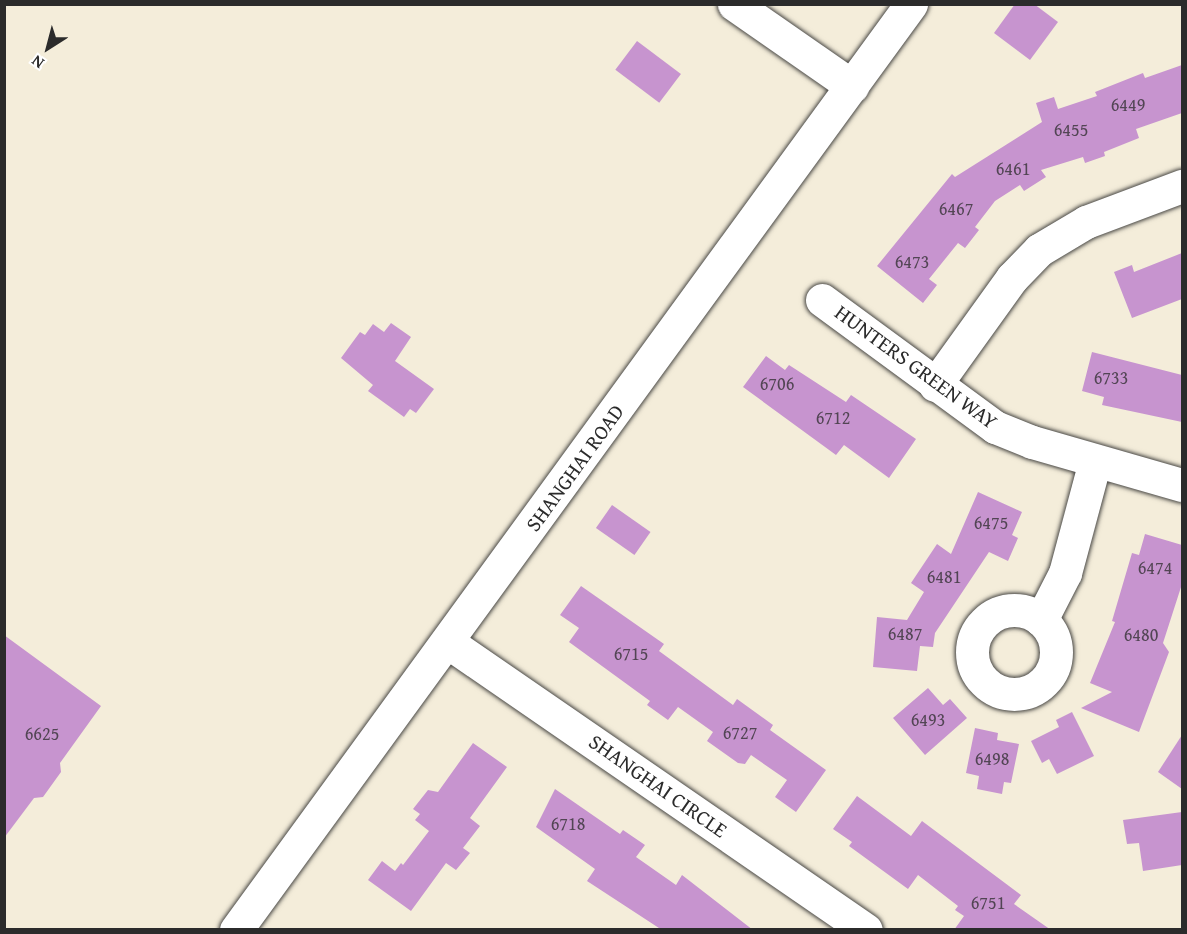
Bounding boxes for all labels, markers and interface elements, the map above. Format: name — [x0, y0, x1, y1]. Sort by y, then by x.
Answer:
north arrow — [18, 18, 78, 78]
text: N — [26, 50, 49, 75]
house number: 6449 — [1111, 94, 1145, 116]
house number: 6455 — [1054, 119, 1088, 141]
house number: 6461 — [996, 158, 1030, 180]
house number: 6467 — [939, 198, 973, 220]
house number: 6473 — [895, 251, 929, 273]
street label: HUNTERS GREEN WAY — [830, 300, 1002, 434]
house number: 6733 — [1094, 367, 1128, 389]
house number: 6706 — [760, 373, 794, 395]
street label: SHANGHAI ROAD — [521, 400, 629, 536]
house number: 6712 — [816, 407, 850, 429]
house number: 6475 — [974, 512, 1008, 534]
house number: 6474 — [1138, 557, 1172, 579]
house number: 6481 — [927, 566, 961, 588]
house number: 6487 — [888, 623, 922, 645]
house number: 6480 — [1124, 624, 1158, 646]
house number: 6715 — [614, 643, 648, 665]
house number: 6493 — [911, 709, 945, 731]
house number: 6727 — [723, 722, 757, 744]
house number: 6625 — [25, 723, 59, 745]
street label: SHANGHAI CIRCLE — [584, 729, 732, 843]
house number: 6498 — [975, 748, 1009, 770]
house number: 6718 — [551, 813, 585, 835]
house number: 6751 — [971, 892, 1005, 914]

